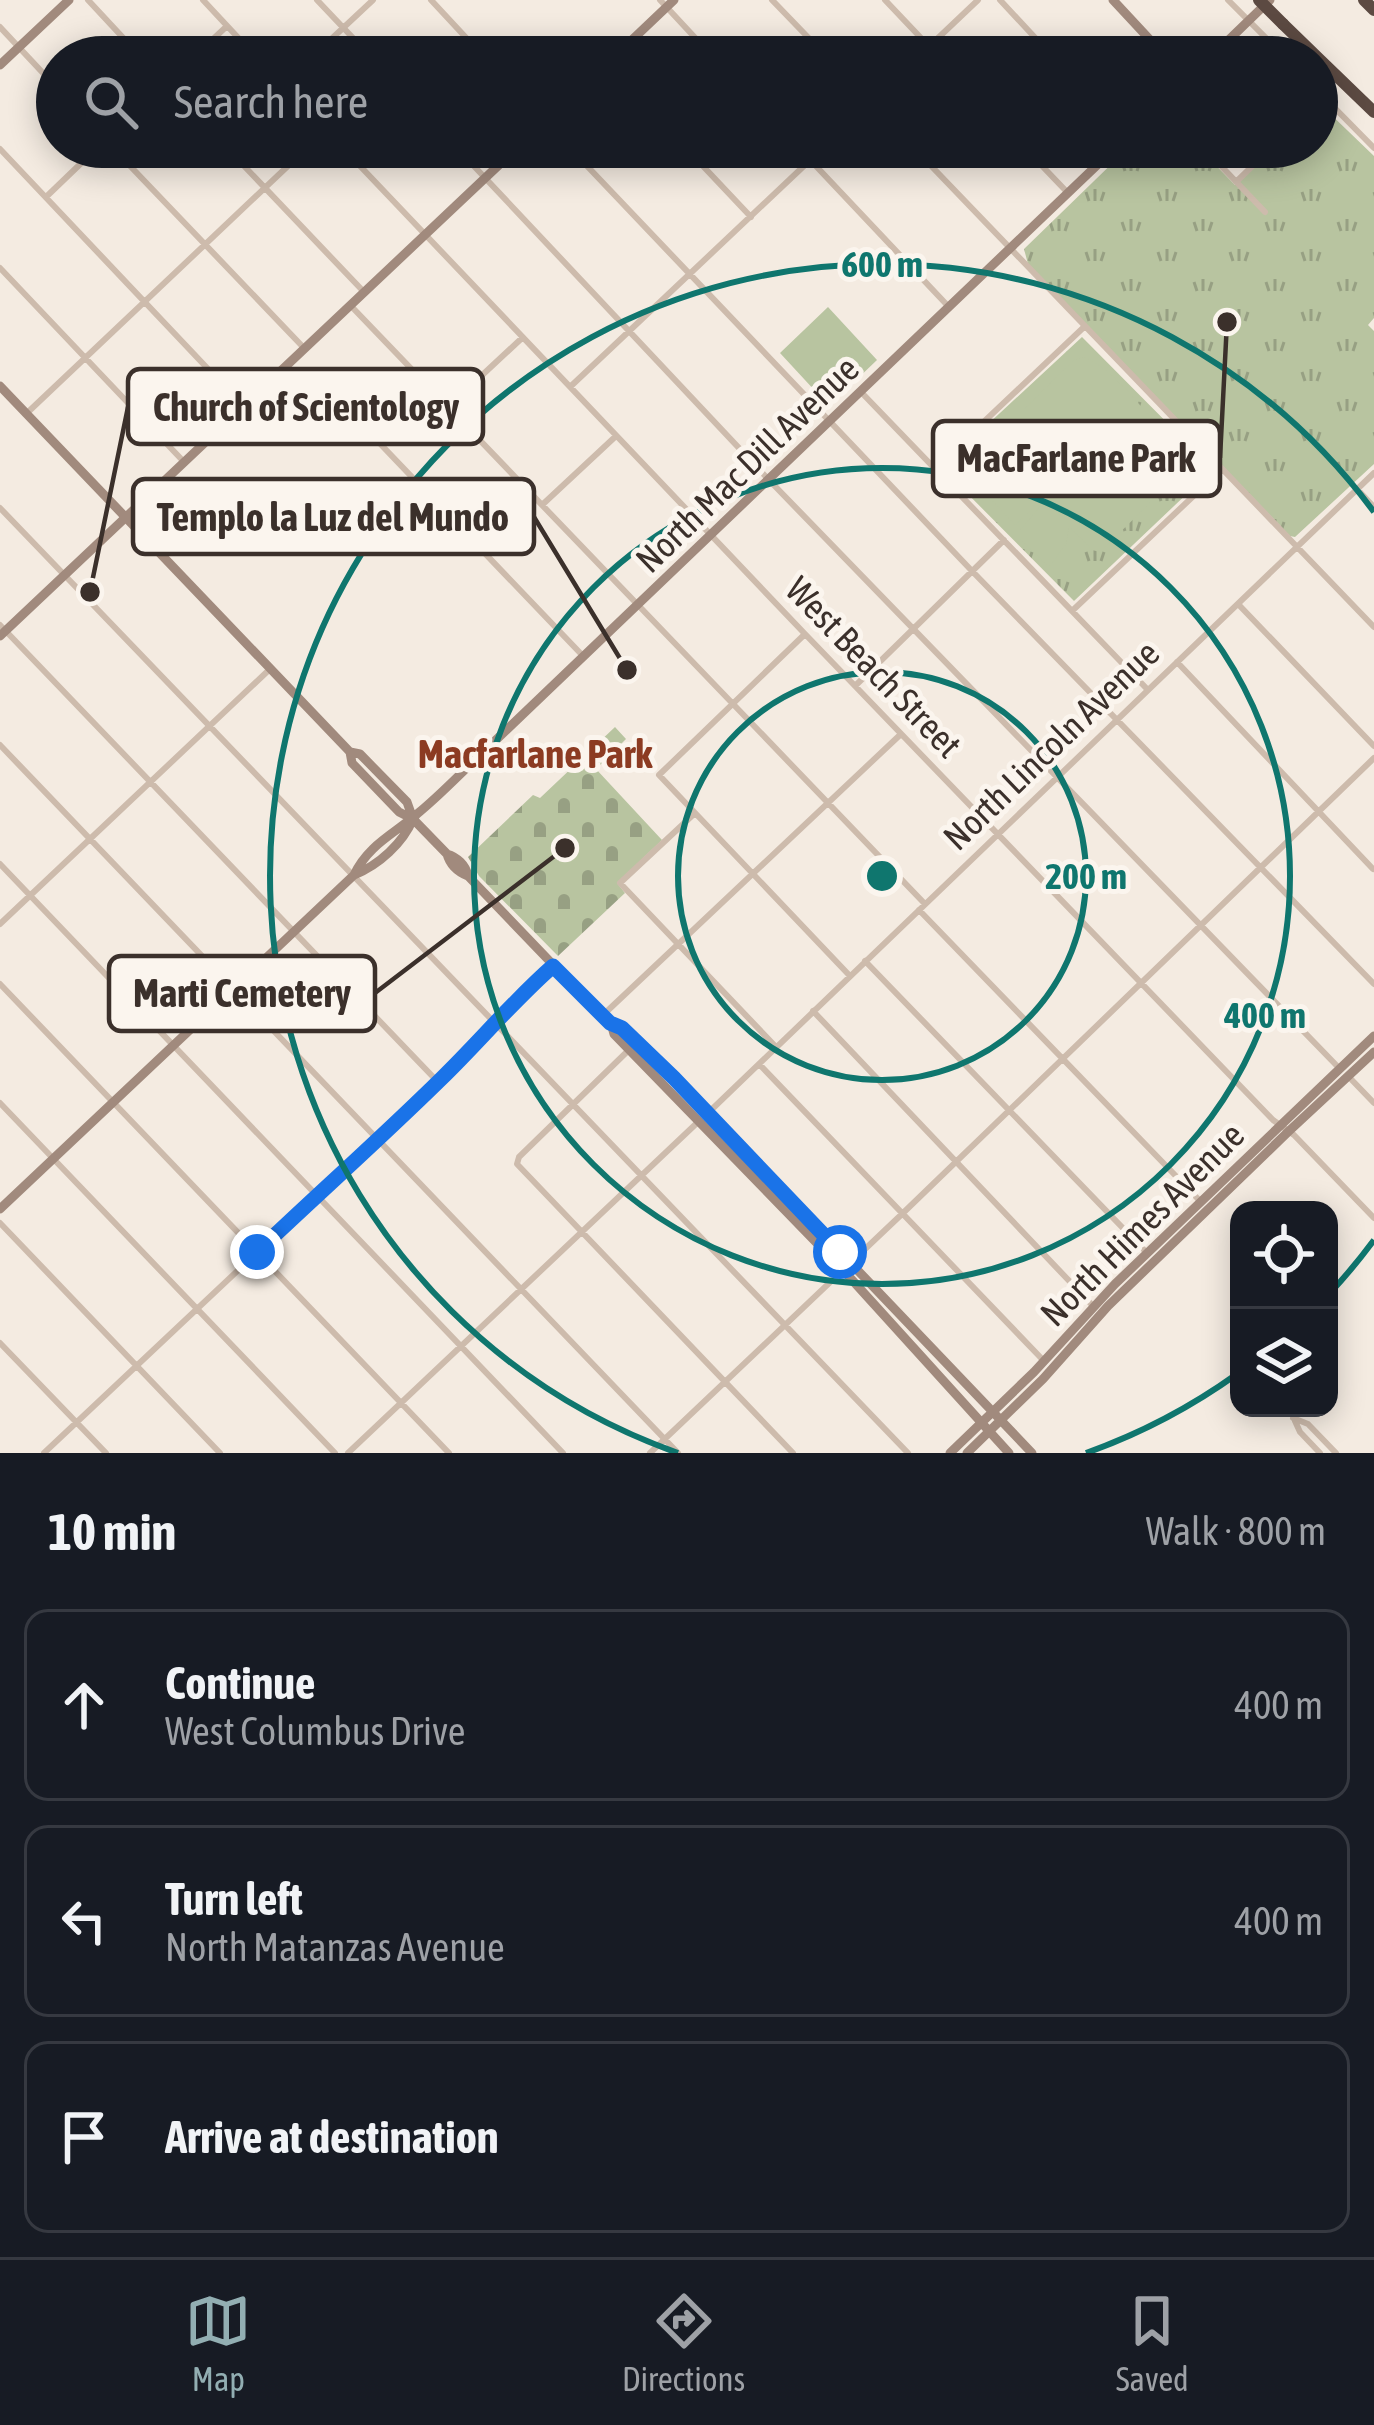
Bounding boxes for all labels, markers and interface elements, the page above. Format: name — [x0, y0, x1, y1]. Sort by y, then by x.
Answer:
search box — [36, 36, 1338, 168]
icon: search — [78, 69, 144, 135]
text: Search here — [174, 76, 368, 128]
text: 600 m — [841, 243, 923, 285]
street label: North Mac Dill Avenue — [627, 347, 867, 581]
callout: Church of Scientology — [128, 369, 483, 444]
text: Church of Scientology — [153, 385, 459, 429]
callout: MacFarlane Park — [933, 421, 1220, 496]
text: MacFarlane Park — [957, 436, 1196, 480]
callout: Templo la Luz del Mundo — [133, 479, 534, 554]
text: Templo la Luz del Mundo — [157, 495, 509, 539]
street label: West Beach Street — [778, 568, 970, 766]
street label: North Lincoln Avenue — [935, 632, 1167, 858]
district label: Macfarlane Park — [418, 732, 653, 776]
centre of rings — [861, 855, 903, 897]
text: 200 m — [1045, 855, 1127, 897]
callout: Marti Cemetery — [109, 956, 375, 1031]
text: Marti Cemetery — [133, 971, 351, 1015]
text: 400 m — [1223, 994, 1306, 1036]
street label: North Himes Avenue — [1032, 1114, 1252, 1334]
map controls — [1230, 1201, 1338, 1417]
button: locate — [1230, 1201, 1338, 1309]
route end — [230, 1225, 284, 1279]
route start — [813, 1225, 867, 1279]
button: layers — [1230, 1309, 1338, 1417]
text: 10 min — [48, 1502, 176, 1561]
text: Walk · 800 m — [1146, 1509, 1326, 1553]
text: Continue — [165, 1657, 316, 1709]
icon: ahead — [51, 1672, 117, 1738]
text: 400 m — [1235, 1683, 1323, 1727]
text: West Columbus Drive — [165, 1709, 465, 1753]
text: Turn left — [165, 1873, 303, 1925]
icon: left — [51, 1888, 117, 1954]
text: 400 m — [1235, 1899, 1323, 1943]
text: North Matanzas Avenue — [165, 1925, 505, 1969]
icon: arrive — [51, 2104, 117, 2170]
text: Arrive at destination — [165, 2111, 499, 2163]
tab: Map — [185, 2288, 251, 2398]
tab: Directions — [622, 2288, 745, 2398]
tab: Saved — [1116, 2288, 1189, 2398]

